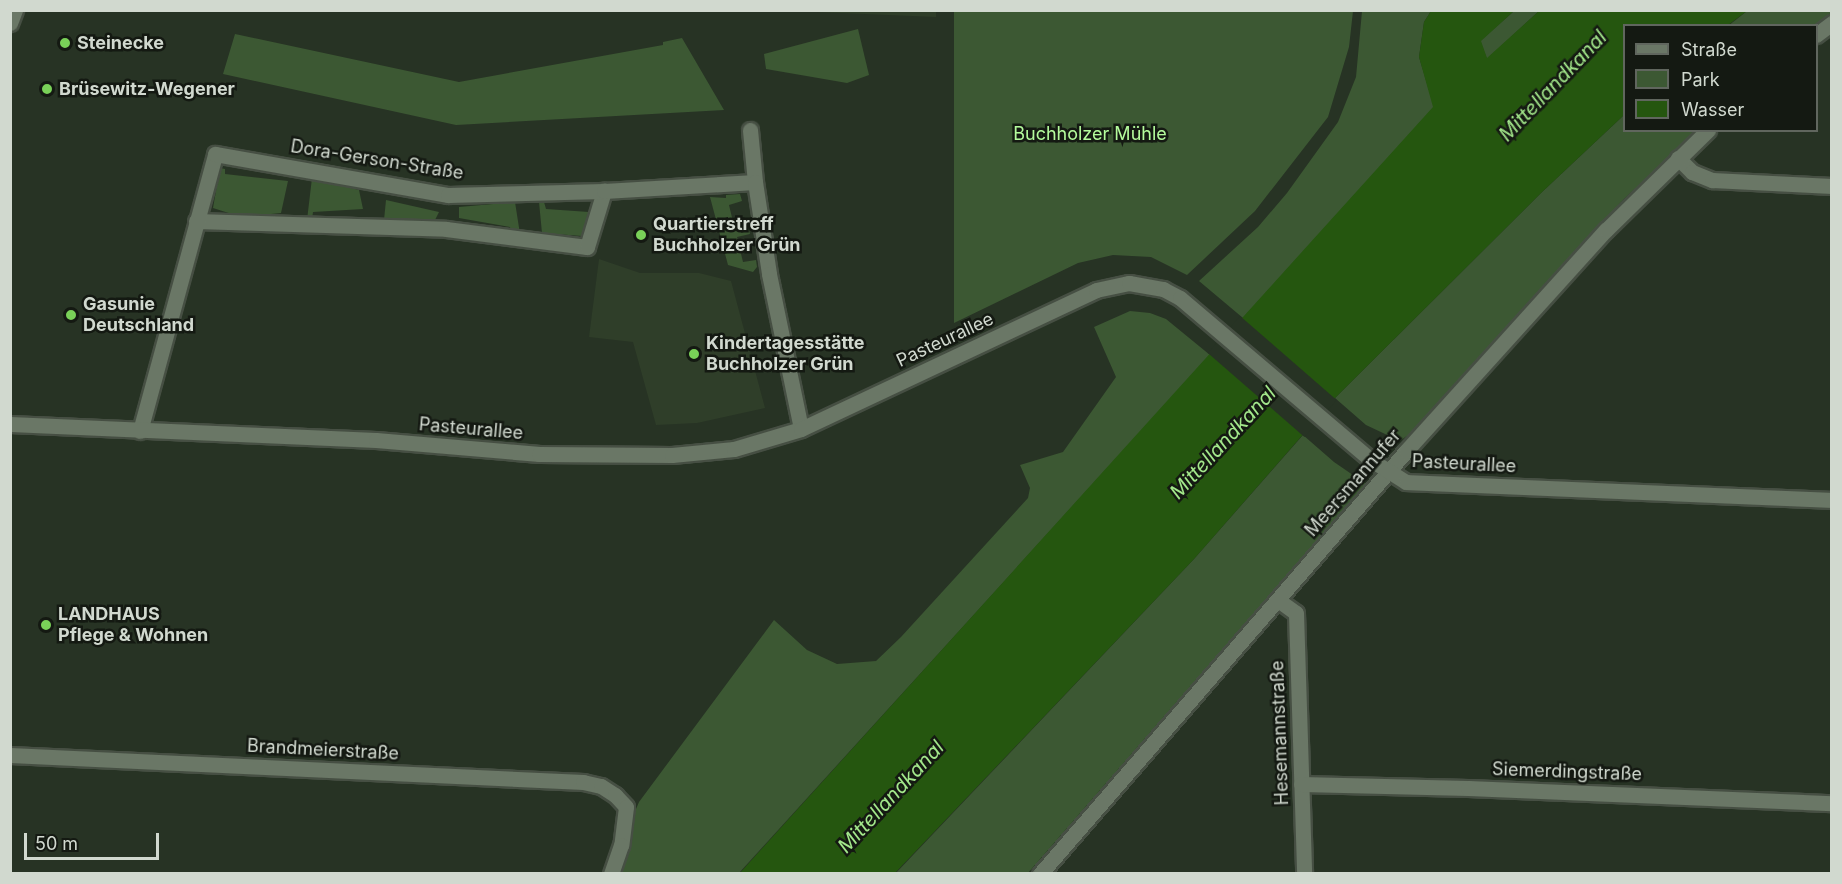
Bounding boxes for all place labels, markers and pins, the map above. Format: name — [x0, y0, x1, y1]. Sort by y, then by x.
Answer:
place label: Steinecke — [77, 32, 164, 54]
marker: Steinecke — [58, 36, 72, 50]
place label: Brüsewitz-Wegener — [59, 78, 235, 100]
marker: Brüsewitz-Wegener — [40, 82, 54, 96]
place label: Quartierstreff Buchholzer Grün — [653, 214, 801, 256]
marker: Quartierstreff Buchholzer Grün — [634, 228, 648, 242]
place label: Gasunie Deutschland — [83, 294, 194, 336]
marker: Gasunie Deutschland — [64, 308, 78, 322]
place label: Kindertagesstätte Buchholzer Grün — [706, 333, 865, 376]
marker: Kindertagesstätte Buchholzer Grün — [687, 347, 701, 361]
place label: LANDHAUS Pflege & Wohnen — [58, 604, 208, 646]
marker: LANDHAUS Pflege & Wohnen — [39, 618, 53, 632]

